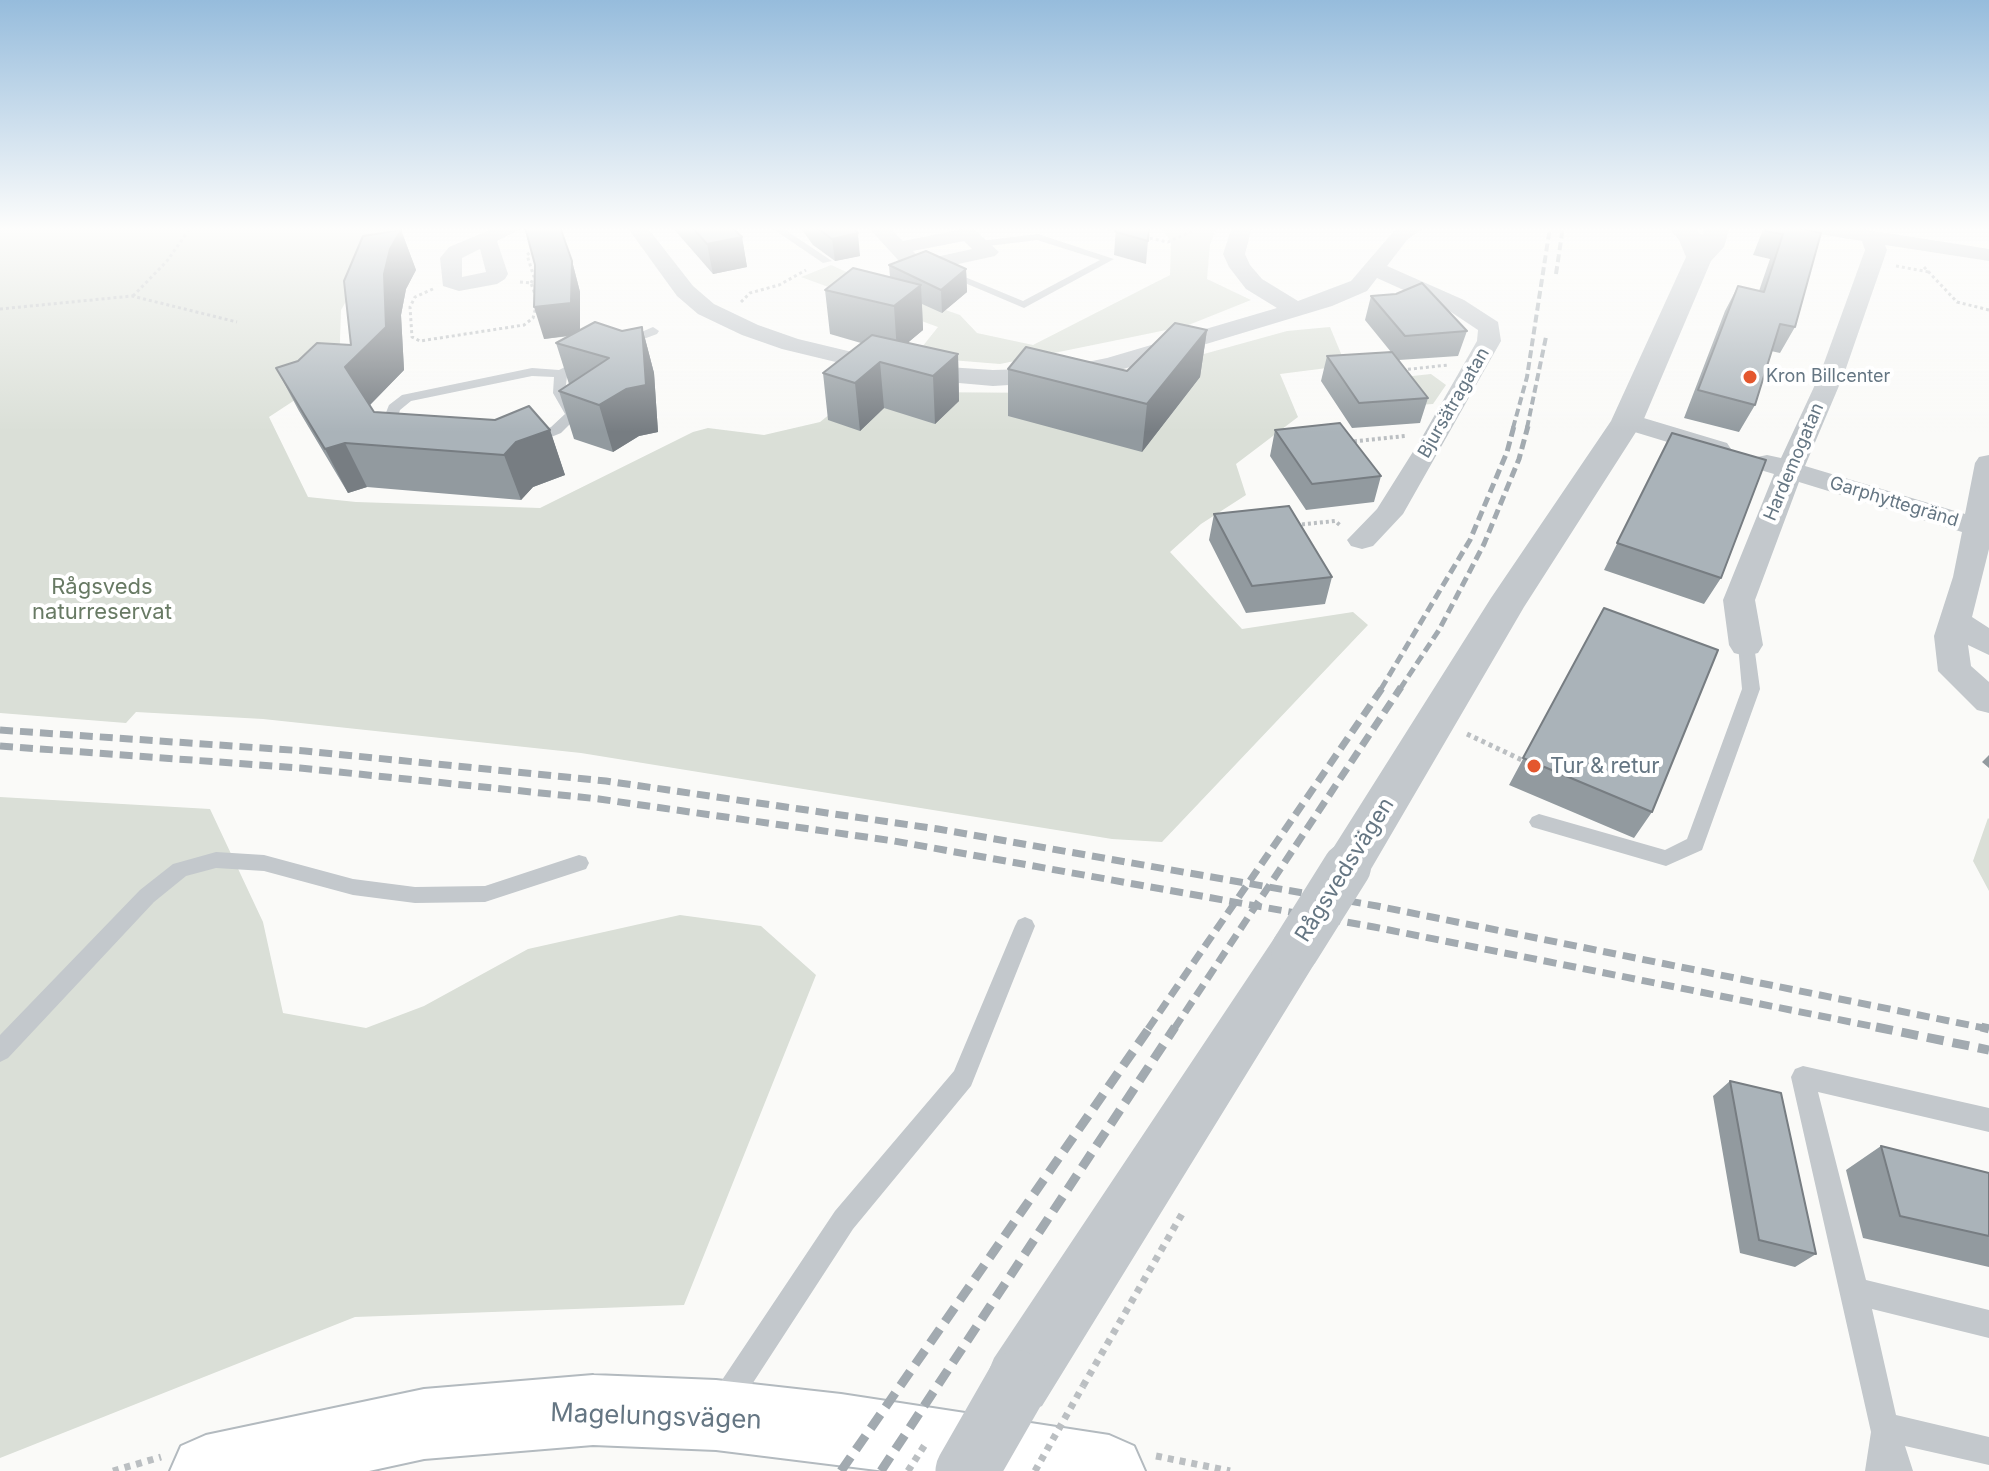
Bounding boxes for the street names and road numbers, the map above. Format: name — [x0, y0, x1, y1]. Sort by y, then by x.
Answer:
street label: Bjursätragatan — [1414, 344, 1494, 462]
street label: Hardemogatan — [1759, 400, 1829, 524]
street label: Garphyttegränd — [1827, 472, 1961, 532]
street label: Rågsvedsvägen — [1290, 793, 1400, 947]
street label: Magelungsvägen — [550, 1398, 762, 1436]

